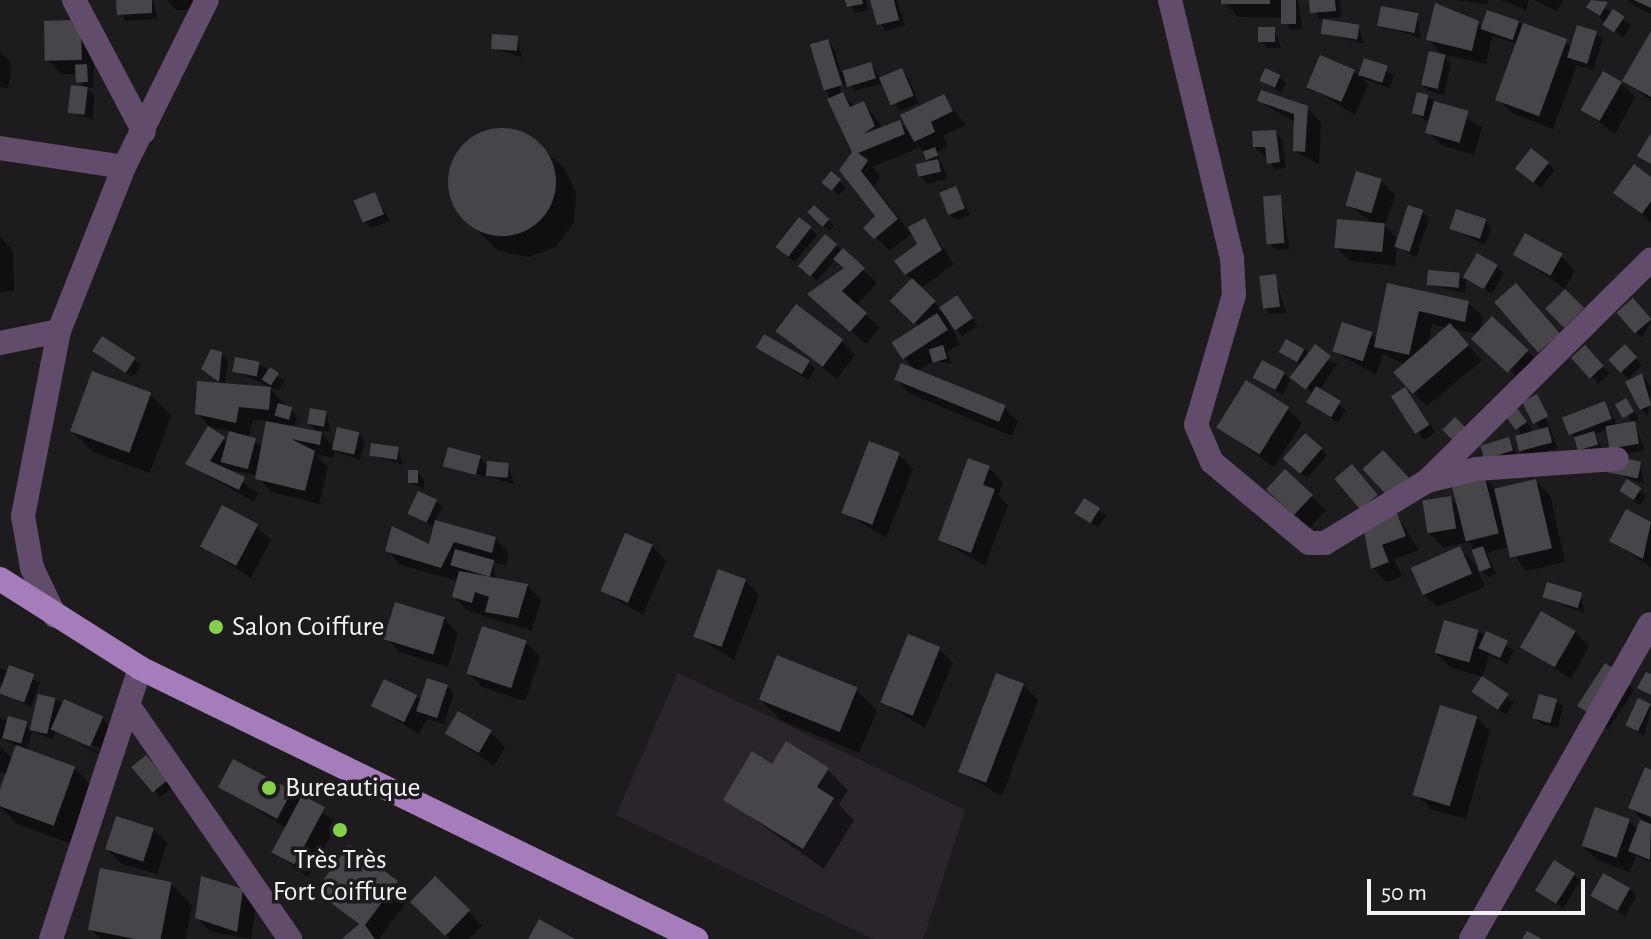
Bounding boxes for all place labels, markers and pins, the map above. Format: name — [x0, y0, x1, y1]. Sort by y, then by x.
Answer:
place label: Salon Coiffure — [232, 610, 384, 644]
marker: Salon Coiffure — [207, 618, 225, 636]
place label: Bureautique — [285, 771, 420, 805]
marker: Bureautique — [260, 779, 278, 797]
marker: Très Très Fort Coiffure — [331, 821, 349, 839]
place label: Très Très Fort Coiffure — [273, 843, 407, 909]

